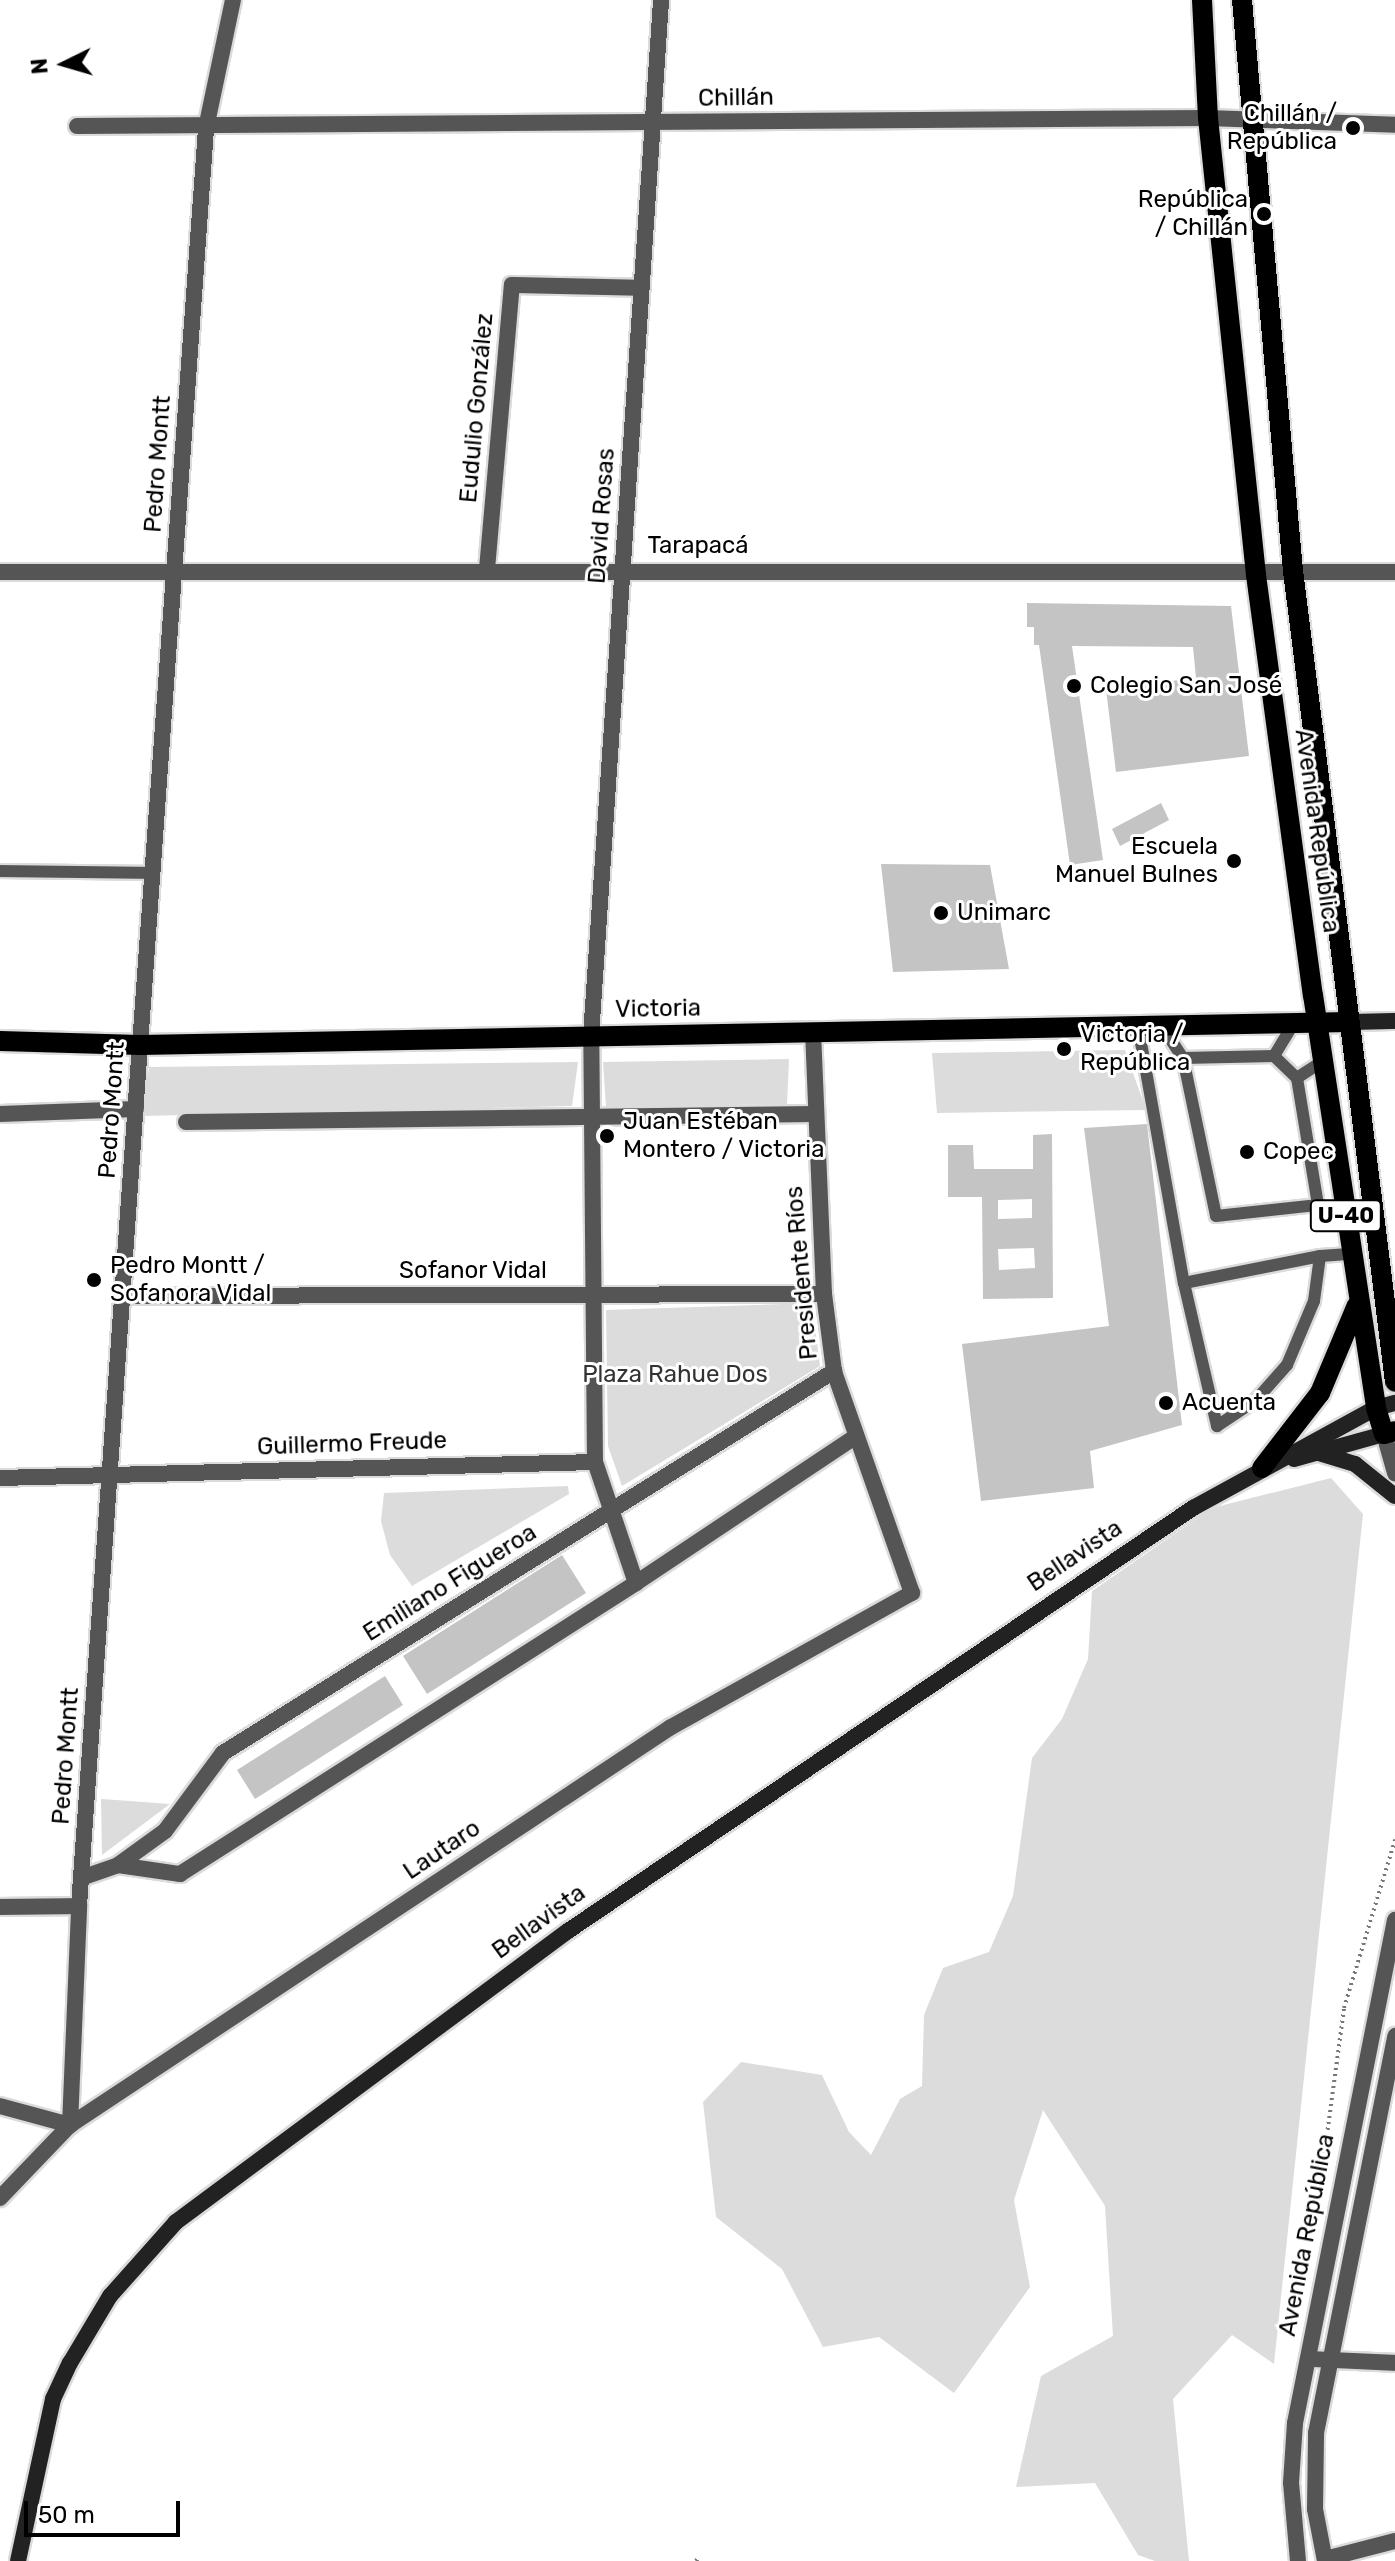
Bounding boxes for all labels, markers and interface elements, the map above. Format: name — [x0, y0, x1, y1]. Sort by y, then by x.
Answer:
north arrow — [24, 24, 104, 104]
text: N — [25, 57, 54, 75]
street label: Chillán — [698, 83, 774, 113]
place label: Chillán / República — [1227, 100, 1337, 156]
marker: Chillán / República — [1344, 119, 1362, 137]
place label: República / Chillán — [1138, 186, 1248, 242]
marker: República / Chillán — [1255, 205, 1273, 223]
street label: Eudulio González — [454, 312, 500, 504]
street label: Pedro Montt — [139, 394, 177, 534]
street label: David Rosas — [583, 447, 621, 585]
street label: Tarapacá — [647, 532, 749, 560]
place label: Colegio San José — [1090, 672, 1282, 700]
marker: Colegio San José — [1065, 677, 1083, 695]
street label: Avenida República — [1288, 727, 1346, 935]
place label: Escuela Manuel Bulnes — [1055, 833, 1218, 889]
marker: Escuela Manuel Bulnes — [1225, 852, 1243, 870]
place label: Unimarc — [957, 899, 1051, 927]
marker: Unimarc — [932, 904, 950, 922]
street label: Victoria — [615, 994, 701, 1024]
place label: Victoria / República — [1080, 1021, 1190, 1077]
street label: Pedro Montt — [93, 1040, 131, 1180]
marker: Victoria / República — [1055, 1040, 1073, 1058]
place label: Juan Estéban Montero / Victoria — [623, 1108, 825, 1164]
marker: Juan Estéban Montero / Victoria — [598, 1127, 616, 1145]
place label: Copec — [1263, 1138, 1334, 1166]
marker: Copec — [1238, 1143, 1256, 1161]
street label: Presidente Ríos — [780, 1185, 824, 1361]
road number: U-40 — [1308, 1198, 1384, 1234]
place label: Pedro Montt / Sofanora Vidal — [110, 1252, 272, 1308]
street label: Sofanor Vidal — [399, 1257, 547, 1285]
marker: Pedro Montt / Sofanora Vidal — [85, 1271, 103, 1289]
park label: Plaza Rahue Dos — [582, 1361, 768, 1389]
place label: Acuenta — [1182, 1389, 1276, 1417]
marker: Acuenta — [1157, 1394, 1175, 1412]
street label: Guillermo Freude — [257, 1426, 447, 1462]
street label: Bellavista — [1022, 1514, 1128, 1598]
street label: Emiliano Figueroa — [358, 1518, 542, 1648]
street label: Pedro Montt — [47, 1686, 85, 1826]
street label: Lautaro — [398, 1814, 486, 1886]
street label: Bellavista — [487, 1879, 591, 1965]
street label: Avenida República — [1273, 2131, 1341, 2339]
scale bar — [28, 2485, 184, 2535]
text: 50 m — [38, 2501, 95, 2529]

